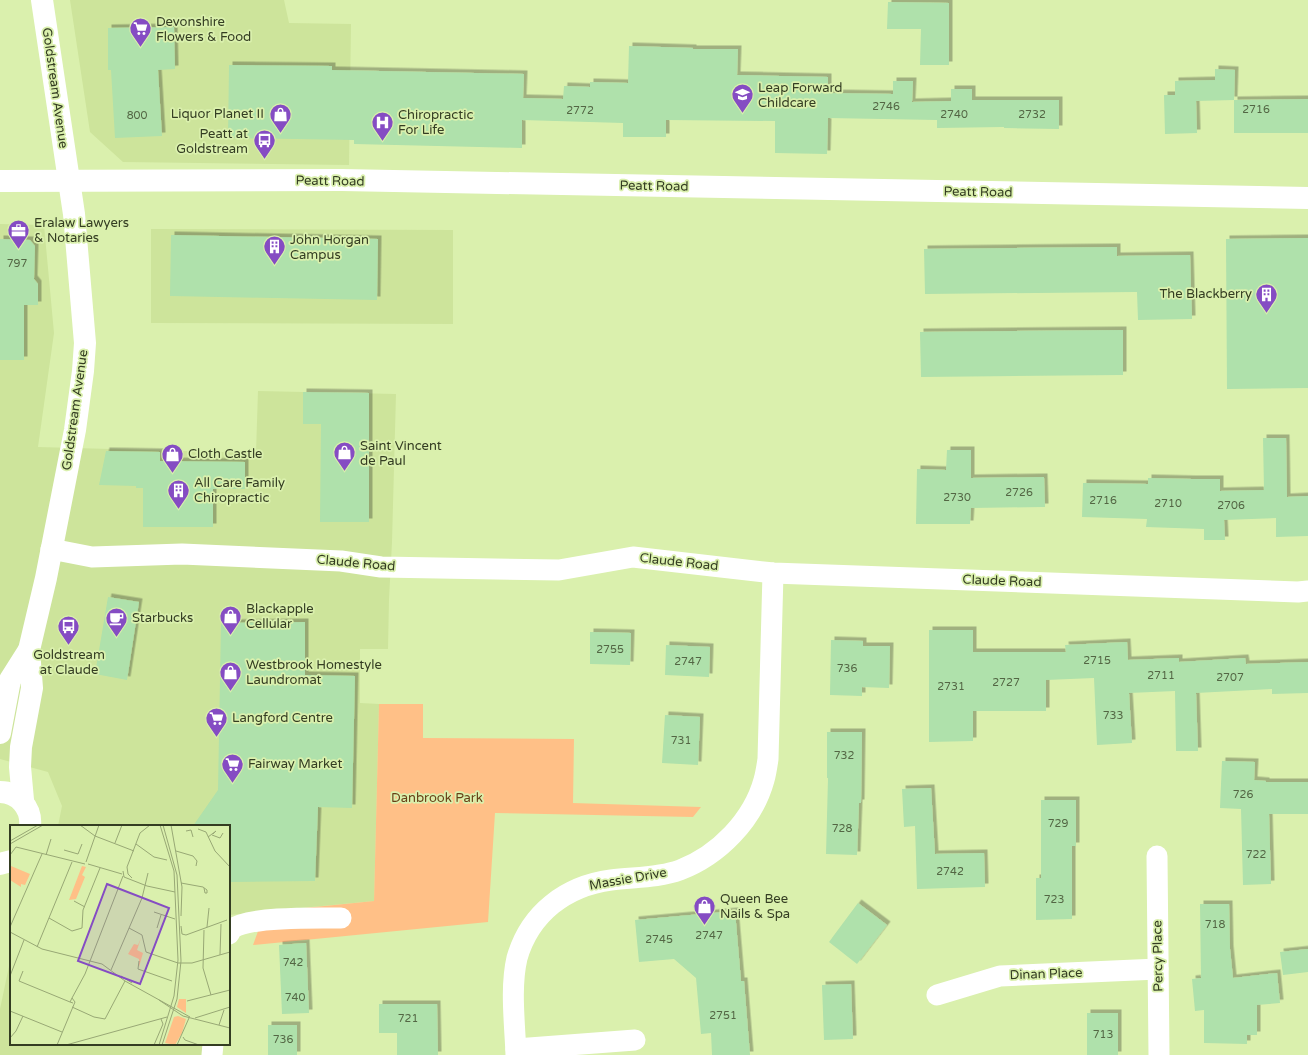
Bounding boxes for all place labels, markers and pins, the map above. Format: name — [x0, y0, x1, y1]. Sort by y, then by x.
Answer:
place label: Devonshire Flowers & Food — [156, 14, 251, 45]
supermarket icon: Devonshire Flowers & Food — [128, 16, 154, 49]
place label: Leap Forward Childcare — [758, 80, 843, 111]
school or university icon: Leap Forward Childcare — [730, 82, 756, 115]
shop icon: Liquor Planet II — [267, 101, 293, 134]
place label: Liquor Planet II — [171, 106, 264, 122]
place label: Chiropractic For Life — [398, 107, 473, 138]
hospital icon: Chiropractic For Life — [370, 109, 396, 142]
place label: Peatt at Goldstream — [176, 126, 248, 157]
bus stop icon: Peatt at Goldstream — [251, 128, 277, 161]
place label: Eralaw Lawyers & Notaries — [34, 215, 129, 246]
office icon: Eralaw Lawyers & Notaries — [5, 217, 31, 250]
place label: John Horgan Campus — [290, 232, 369, 263]
building icon: John Horgan Campus — [261, 234, 287, 267]
building icon: The Blackberry — [1254, 281, 1280, 314]
place label: The Blackberry — [1160, 286, 1252, 302]
place label: Saint Vincent de Paul — [360, 438, 442, 469]
shop icon: Saint Vincent de Paul — [332, 440, 358, 473]
shop icon: Cloth Castle — [160, 441, 186, 474]
place label: Cloth Castle — [188, 446, 262, 462]
place label: All Care Family Chiropractic — [194, 475, 285, 506]
building icon: All Care Family Chiropractic — [165, 477, 191, 510]
place label: Blackapple Cellular — [246, 601, 314, 632]
shop icon: Blackapple Cellular — [217, 603, 243, 636]
cafe icon: Starbucks — [104, 605, 130, 638]
place label: Starbucks — [132, 610, 193, 626]
bus stop icon: Goldstream at Claude — [56, 614, 82, 647]
place label: Goldstream at Claude — [33, 647, 105, 678]
place label: Westbrook Homestyle Laundromat — [246, 657, 382, 688]
shop icon: Westbrook Homestyle Laundromat — [218, 659, 244, 692]
supermarket icon: Langford Centre — [204, 705, 230, 738]
place label: Langford Centre — [232, 710, 333, 726]
supermarket icon: Fairway Market — [220, 751, 246, 784]
place label: Fairway Market — [248, 756, 342, 772]
place label: Queen Bee Nails & Spa — [720, 891, 790, 922]
shop icon: Queen Bee Nails & Spa — [691, 893, 717, 926]

